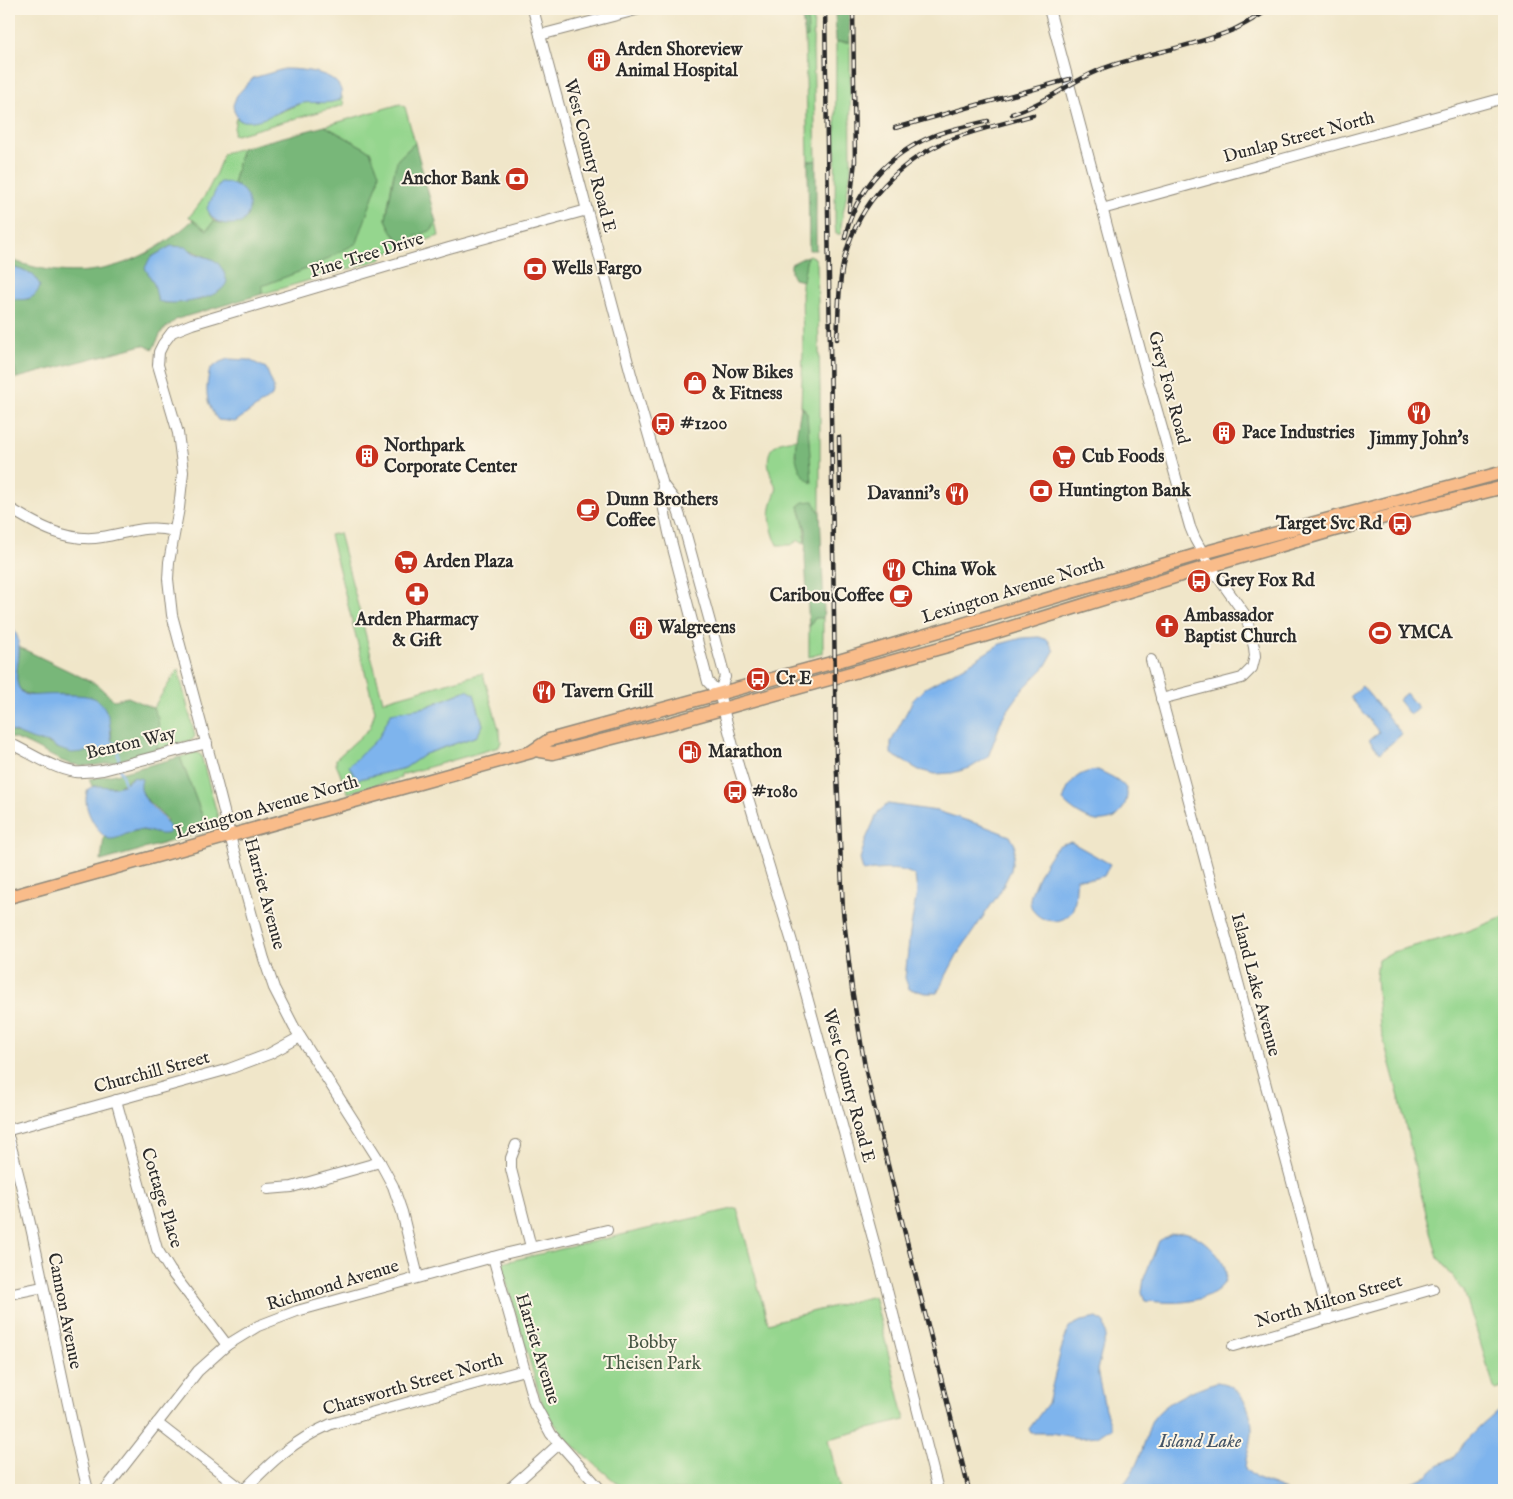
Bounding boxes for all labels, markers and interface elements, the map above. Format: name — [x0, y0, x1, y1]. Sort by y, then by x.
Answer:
place label: Arden Shoreview Animal Hospital — [615, 39, 743, 83]
building icon: Arden Shoreview Animal Hospital — [586, 47, 612, 73]
street label: West County Road E — [557, 77, 621, 235]
street label: Dunlap Street North — [1221, 107, 1377, 169]
bank icon: Anchor Bank — [504, 166, 530, 192]
place label: Anchor Bank — [401, 168, 501, 191]
street label: Pine Tree Drive — [307, 228, 427, 284]
bank icon: Wells Fargo — [522, 256, 548, 282]
place label: Wells Fargo — [551, 258, 642, 281]
street label: Grey Fox Road — [1142, 329, 1194, 447]
place label: Now Bikes & Fitness — [711, 362, 794, 406]
shop icon: Now Bikes & Fitness — [682, 370, 708, 396]
restaurant icon: Jimmy John's — [1406, 400, 1432, 426]
bus stop icon: #1200 — [650, 411, 676, 437]
place label: #1200 — [680, 413, 727, 436]
building icon: Pace Industries — [1211, 420, 1237, 446]
place label: Pace Industries — [1242, 422, 1355, 445]
place label: Jimmy John's — [1367, 428, 1469, 451]
place label: Northpark Corporate Center — [383, 435, 517, 479]
building icon: Northpark Corporate Center — [354, 443, 380, 469]
supermarket icon: Cub Foods — [1051, 444, 1077, 470]
place label: Cub Foods — [1082, 446, 1165, 469]
bank icon: Huntington Bank — [1028, 478, 1054, 504]
place label: Huntington Bank — [1058, 480, 1192, 503]
restaurant icon: Davanni's — [944, 481, 970, 507]
place label: Davanni's — [867, 483, 941, 506]
place label: Dunn Brothers Coffee — [606, 489, 719, 533]
cafe icon: Dunn Brothers Coffee — [575, 497, 601, 523]
bus stop icon: Target Svc Rd — [1387, 511, 1413, 537]
place label: Target Svc Rd — [1275, 513, 1382, 536]
supermarket icon: Arden Plaza — [393, 549, 419, 575]
place label: Arden Plaza — [423, 551, 515, 574]
street label: Lexington Avenue North — [919, 552, 1107, 630]
restaurant icon: China Wok — [881, 557, 907, 583]
place label: China Wok — [912, 559, 997, 582]
bus stop icon: Grey Fox Rd — [1186, 568, 1212, 594]
place label: Grey Fox Rd — [1216, 570, 1315, 593]
pharmacy icon: Arden Pharmacy & Gift — [404, 581, 430, 607]
cafe icon: Caribou Coffee — [888, 583, 914, 609]
place label: Caribou Coffee — [770, 585, 885, 608]
place label: Ambassador Baptist Church — [1183, 605, 1297, 649]
place label: Arden Pharmacy & Gift — [355, 609, 480, 653]
church icon: Ambassador Baptist Church — [1154, 613, 1180, 639]
building icon: Walgreens — [628, 615, 654, 641]
place label: Walgreens — [657, 617, 736, 640]
sports icon: YMCA — [1367, 620, 1393, 646]
place label: YMCA — [1398, 622, 1453, 645]
bus stop icon: Cr E — [745, 666, 771, 692]
place label: Cr E — [776, 668, 812, 691]
restaurant icon: Tavern Grill — [531, 679, 557, 705]
place label: Tavern Grill — [561, 681, 654, 704]
street label: Benton Way — [84, 722, 178, 765]
fuel station icon: Marathon — [677, 739, 703, 765]
place label: Marathon — [708, 741, 782, 764]
street label: Lexington Avenue North — [173, 771, 362, 845]
bus stop icon: #1080 — [722, 779, 748, 805]
place label: #1080 — [752, 781, 798, 804]
street label: Harriet Avenue — [238, 836, 290, 952]
street label: Island Lake Avenue — [1225, 911, 1285, 1059]
street label: West County Road E — [816, 1007, 880, 1165]
street label: Churchill Street — [92, 1047, 212, 1099]
street label: Cottage Place — [135, 1145, 187, 1251]
street label: Cannon Avenue — [41, 1251, 87, 1371]
street label: Richmond Avenue — [264, 1255, 402, 1317]
street label: North Milton Street — [1253, 1270, 1405, 1334]
street label: Harriet Avenue — [509, 1291, 565, 1407]
park label: Bobby Theisen Park — [603, 1332, 701, 1376]
street label: Chatsworth Street North — [320, 1348, 506, 1422]
water label: Island Lake — [1158, 1430, 1242, 1454]

